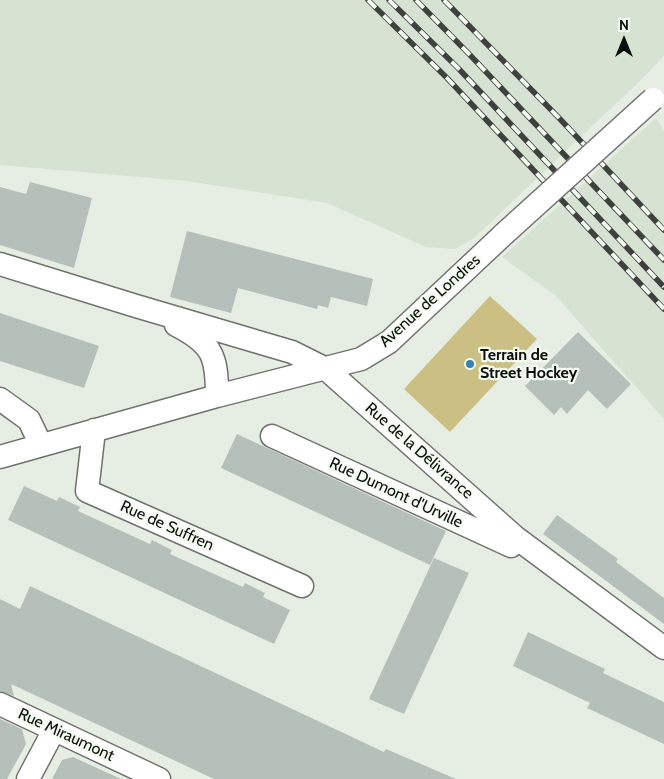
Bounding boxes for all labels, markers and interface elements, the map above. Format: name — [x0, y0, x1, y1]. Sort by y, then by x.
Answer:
north arrow — [599, 15, 649, 65]
text: N — [619, 16, 629, 34]
street label: Avenue de Londres — [376, 251, 484, 351]
place label: Terrain de Street Hockey — [480, 345, 577, 383]
marker: Terrain de Street Hockey — [464, 358, 476, 370]
street label: Rue de la Délivrance — [361, 399, 477, 503]
street label: Rue Dumont d'Urville — [326, 454, 466, 532]
street label: Rue de Suffren — [117, 497, 217, 555]
street label: Rue Miraumont — [15, 704, 117, 766]

